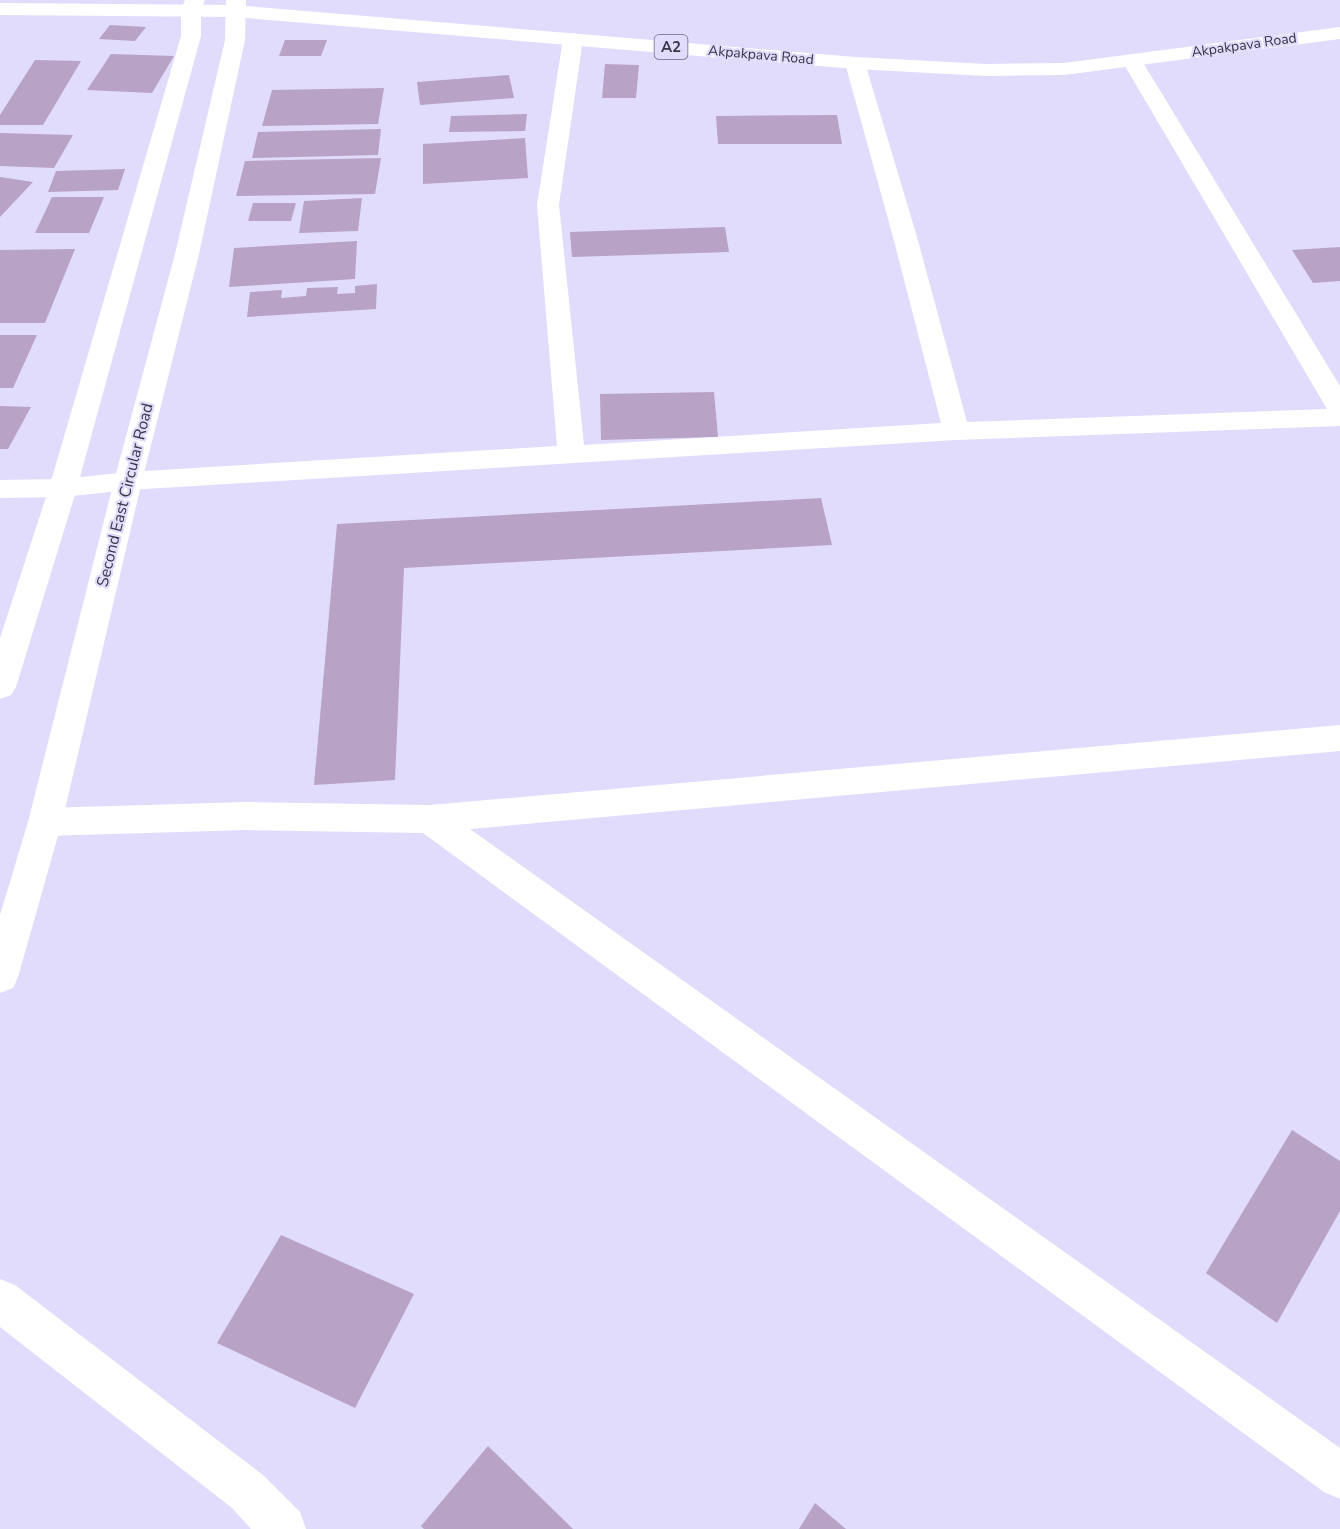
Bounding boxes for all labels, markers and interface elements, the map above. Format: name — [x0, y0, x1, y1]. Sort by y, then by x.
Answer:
street label: Akpakpava Road — [1190, 28, 1298, 62]
road number: A2 — [654, 35, 688, 59]
street label: Akpakpava Road — [707, 41, 815, 69]
street label: Second East Circular Road — [91, 401, 159, 589]

